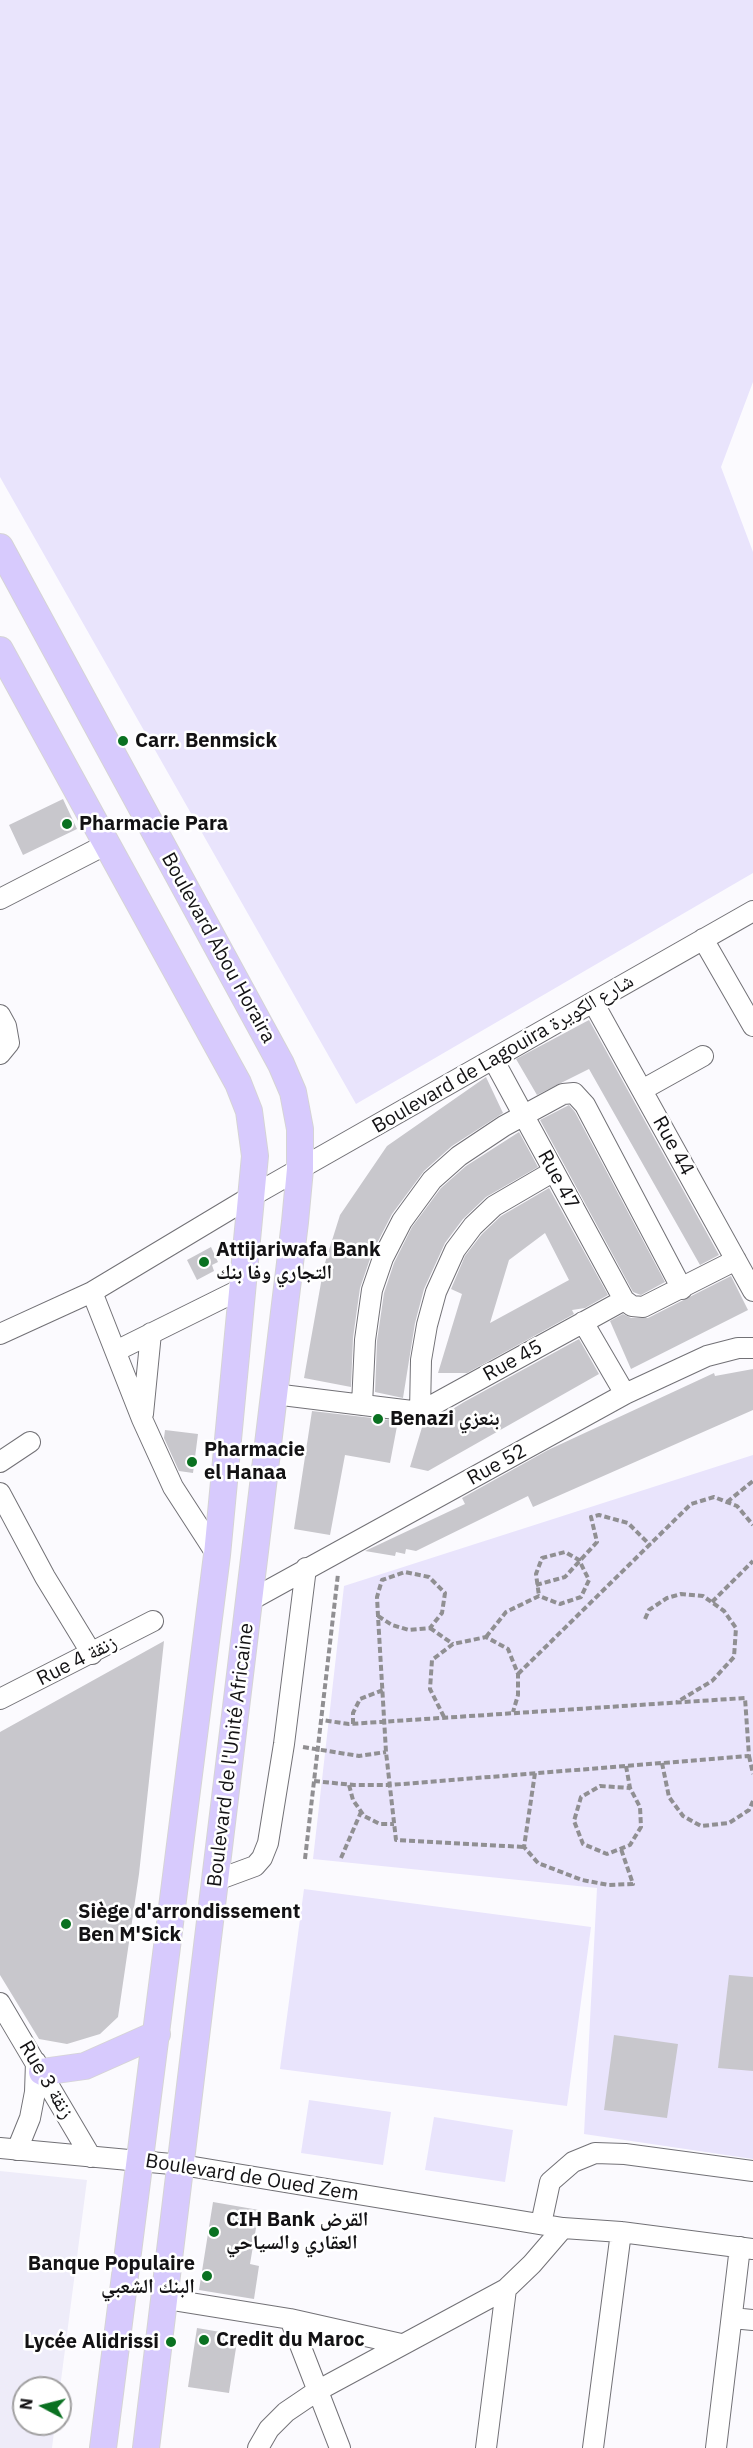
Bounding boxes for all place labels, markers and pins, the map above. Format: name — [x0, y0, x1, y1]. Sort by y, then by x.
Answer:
place label: Carr. Benmsick — [135, 729, 277, 753]
marker: Carr. Benmsick — [116, 734, 130, 748]
place label: Pharmacie Para — [79, 812, 228, 836]
marker: Pharmacie Para — [60, 817, 74, 831]
place label: Attijariwafa Bank التجاري وفا بنك — [216, 1238, 381, 1285]
marker: Attijariwafa Bank التجاري وفا بنك — [197, 1255, 211, 1269]
place label: Benazi بنعزي — [390, 1407, 500, 1431]
marker: Benazi بنعزي — [371, 1412, 385, 1426]
place label: Pharmacie el Hanaa — [204, 1438, 305, 1485]
marker: Pharmacie el Hanaa — [185, 1455, 199, 1469]
place label: Siège d'arrondissement Ben M'Sick — [78, 1900, 300, 1947]
marker: Siège d'arrondissement Ben M'Sick — [59, 1917, 73, 1931]
place label: CIH Bank القرض العقاري والسياحي — [226, 2208, 369, 2255]
marker: CIH Bank القرض العقاري والسياحي — [207, 2225, 221, 2239]
place label: Banque Populaire البنك الشعبي — [28, 2252, 195, 2299]
marker: Banque Populaire البنك الشعبي — [200, 2269, 214, 2283]
place label: Credit du Maroc — [216, 2328, 365, 2352]
place label: Lycée Alidrissi — [24, 2330, 159, 2354]
marker: Credit du Maroc — [197, 2333, 211, 2347]
marker: Lycée Alidrissi — [164, 2335, 178, 2349]

